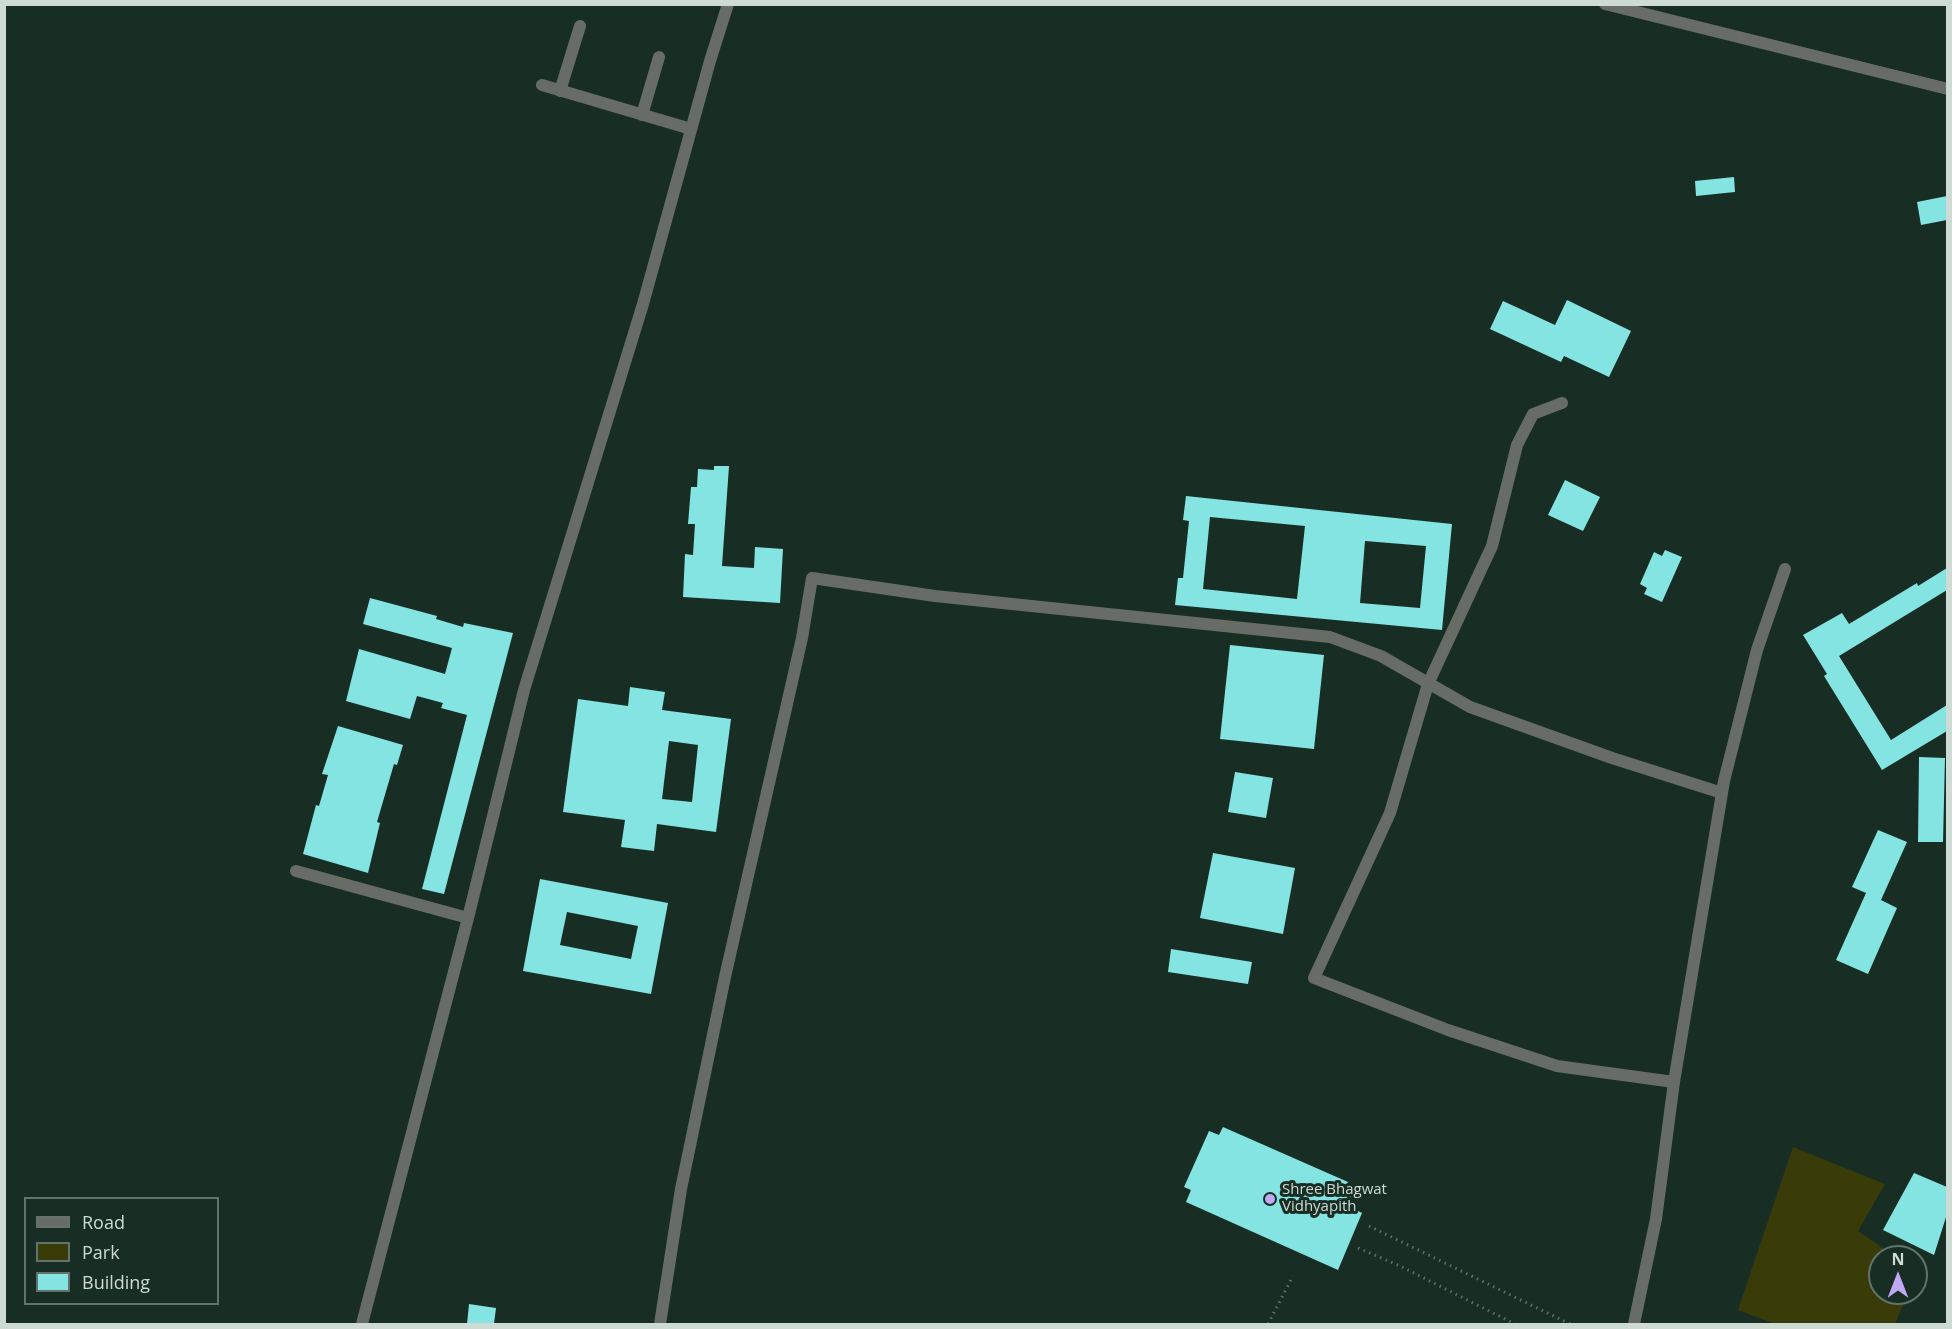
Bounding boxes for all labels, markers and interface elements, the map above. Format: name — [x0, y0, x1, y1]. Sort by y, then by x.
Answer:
place label: Shree Bhagwat Vidhyapith — [1282, 1181, 1387, 1216]
marker: Shree Bhagwat Vidhyapith — [1263, 1192, 1277, 1206]
legend — [24, 1197, 219, 1305]
text: Road — [82, 1210, 125, 1234]
text: Park — [82, 1240, 120, 1264]
north arrow — [1868, 1245, 1928, 1305]
text: N — [1891, 1248, 1905, 1270]
text: Building — [82, 1270, 150, 1294]

